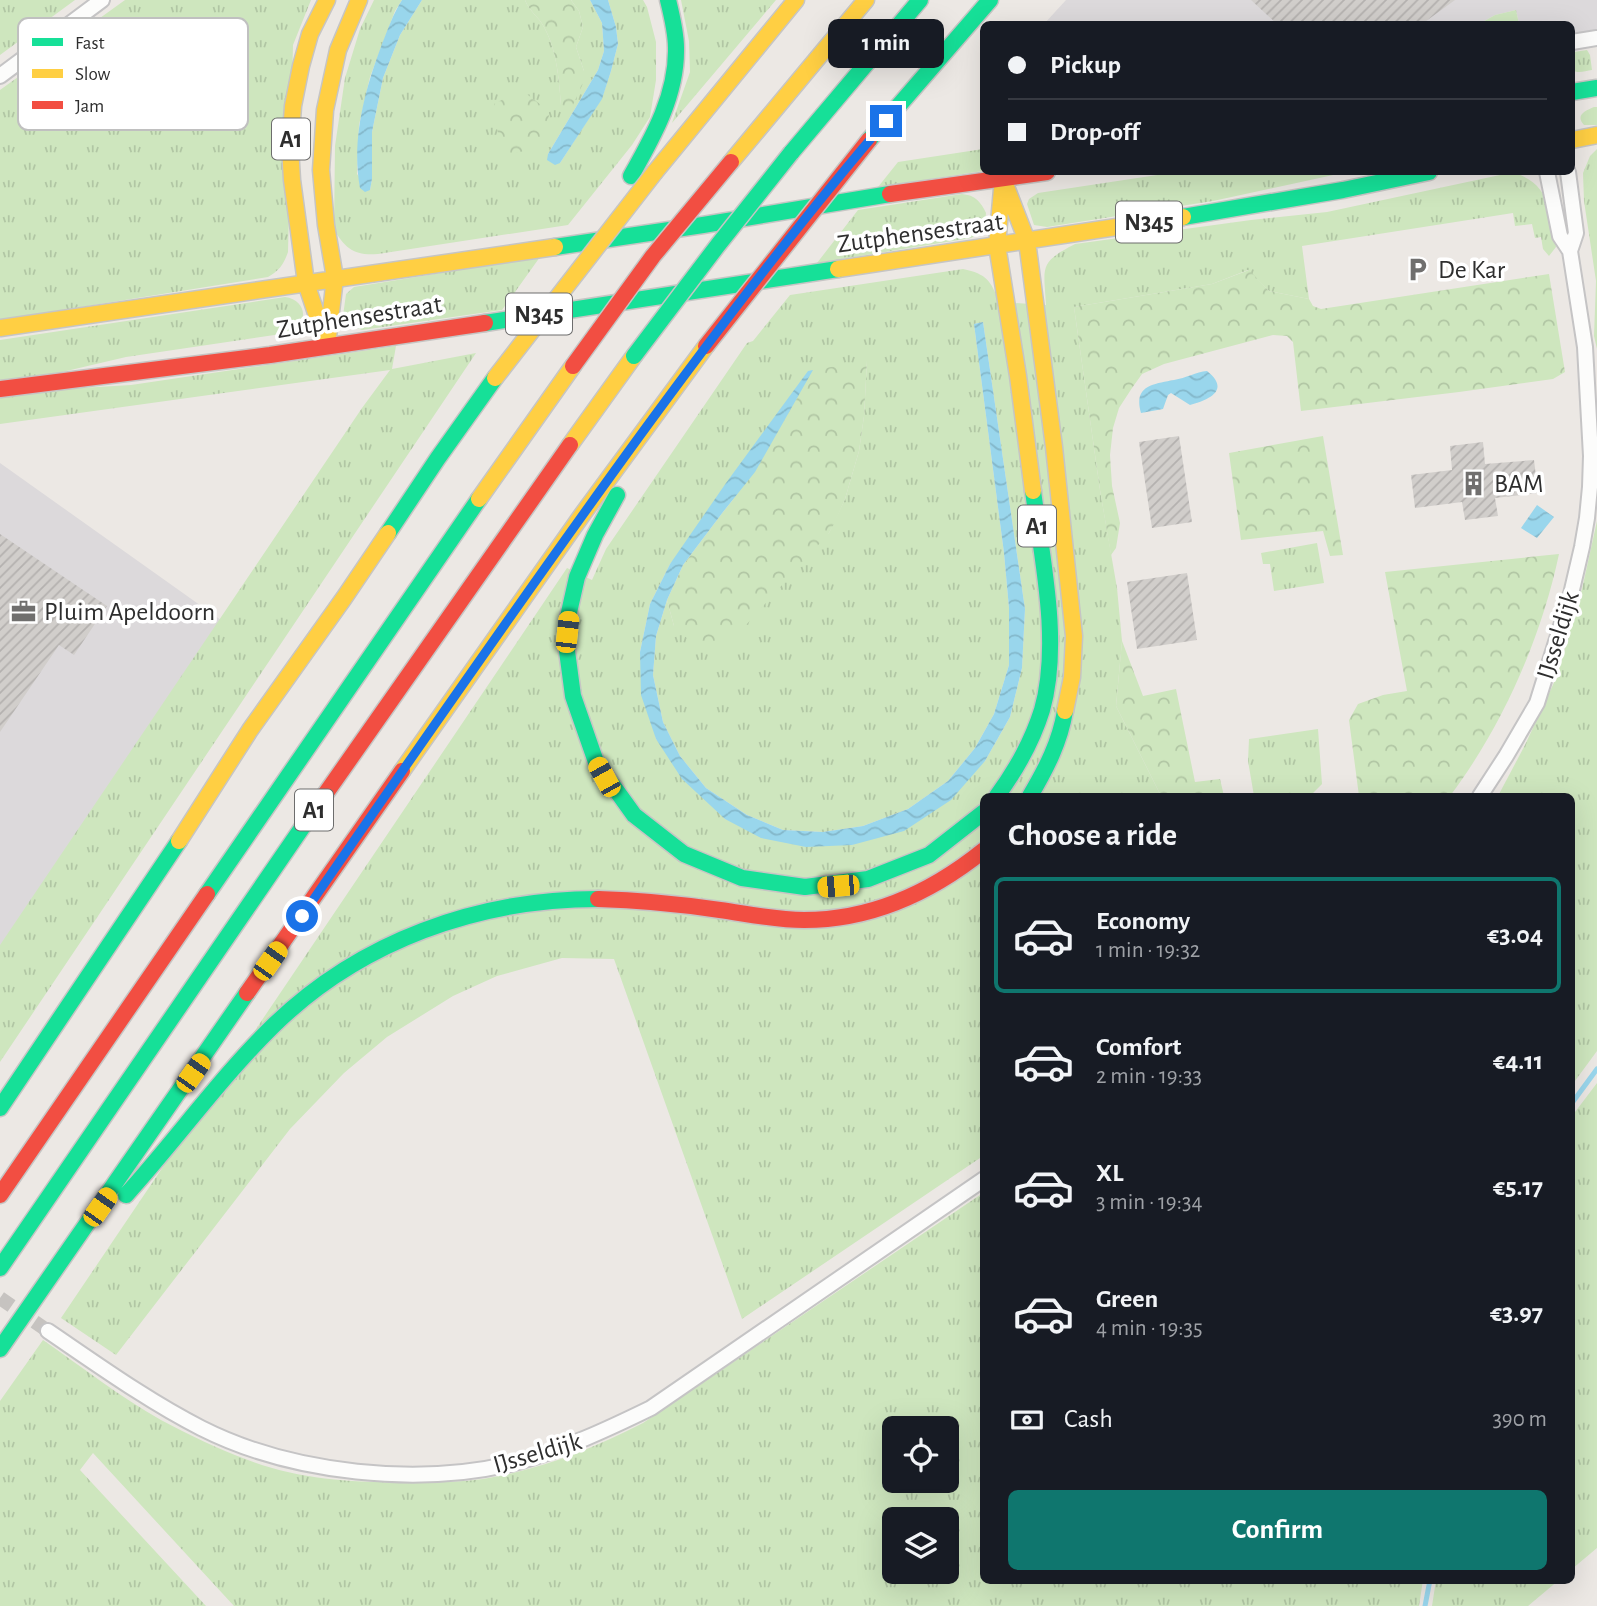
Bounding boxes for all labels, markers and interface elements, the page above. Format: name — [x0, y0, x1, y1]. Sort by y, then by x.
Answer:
legend — [18, 18, 248, 130]
callout: 1 min — [828, 19, 944, 68]
text: 1 min — [862, 32, 910, 55]
text: Fast — [75, 34, 105, 53]
text: Pickup — [1050, 52, 1121, 78]
text: Slow — [75, 65, 111, 84]
text: Jam — [75, 97, 104, 116]
route end — [870, 105, 902, 137]
road number: A1 — [272, 119, 310, 160]
text: Drop-off — [1050, 119, 1139, 145]
road number: N345 — [1116, 202, 1182, 243]
street label: Zutphensestraat — [836, 208, 1005, 257]
parking icon: De Kar — [1404, 255, 1432, 283]
place label: De Kar — [1438, 257, 1506, 283]
street label: Zutphensestraat — [275, 291, 444, 343]
road number: N345 — [506, 293, 572, 334]
building icon: BAM — [1460, 469, 1488, 497]
place label: BAM — [1494, 471, 1544, 497]
road number: A1 — [1018, 505, 1056, 546]
street label: IJsseldijk — [1532, 588, 1584, 682]
office icon: Pluim Apeldoorn — [10, 597, 38, 625]
place label: Pluim Apeldoorn — [44, 599, 215, 625]
car — [555, 610, 580, 654]
car — [585, 754, 624, 800]
road number: A1 — [295, 790, 333, 830]
text: Choose a ride — [1008, 819, 1177, 851]
car — [817, 874, 860, 898]
route start — [286, 900, 318, 932]
icon: car — [1012, 904, 1075, 967]
text: Economy — [1096, 908, 1190, 934]
text: €3.04 — [1487, 922, 1543, 948]
car — [250, 938, 291, 984]
text: 1 min · 19:32 — [1096, 939, 1200, 962]
icon: car — [1012, 1030, 1075, 1093]
text: Comfort — [1096, 1034, 1181, 1060]
text: €4.11 — [1493, 1048, 1543, 1074]
car — [173, 1050, 214, 1096]
text: 2 min · 19:33 — [1096, 1065, 1202, 1088]
icon: car — [1012, 1156, 1075, 1219]
text: XL — [1096, 1160, 1123, 1186]
text: €5.17 — [1493, 1174, 1543, 1200]
car — [80, 1184, 121, 1230]
text: 3 min · 19:34 — [1096, 1191, 1203, 1214]
icon: car — [1012, 1282, 1075, 1345]
text: Green — [1096, 1286, 1158, 1312]
text: €3.97 — [1490, 1300, 1543, 1326]
text: 4 min · 19:35 — [1096, 1317, 1203, 1340]
icon: cash — [1008, 1401, 1046, 1439]
text: Cash — [1064, 1406, 1113, 1432]
text: 390 m — [1492, 1408, 1547, 1431]
map controls — [882, 1416, 959, 1584]
button: locate — [882, 1416, 959, 1493]
street label: IJsseldijk — [490, 1428, 585, 1478]
button: Confirm — [1008, 1490, 1547, 1570]
button: layers — [882, 1507, 959, 1584]

